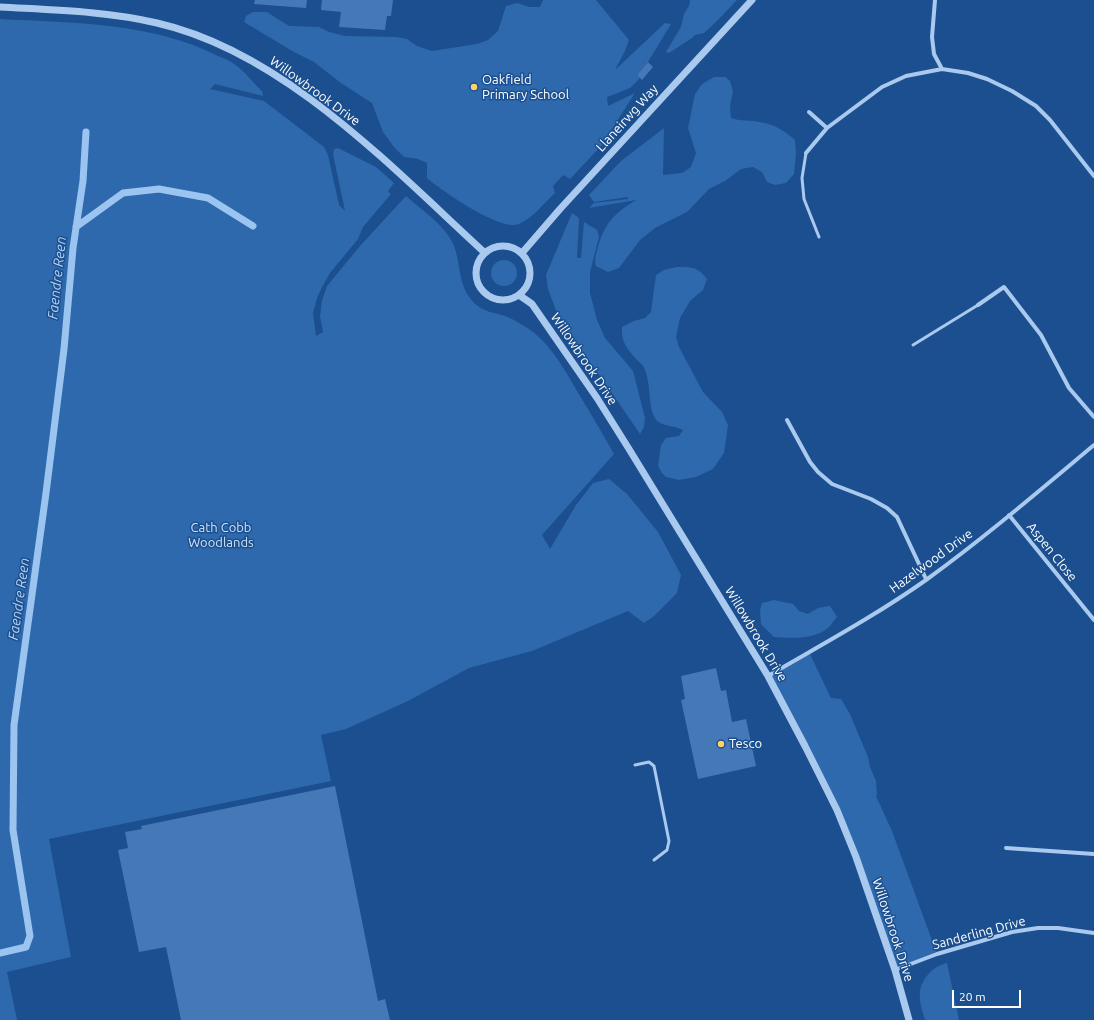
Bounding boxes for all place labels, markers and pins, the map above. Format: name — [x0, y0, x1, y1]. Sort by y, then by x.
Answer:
place label: Oakfield Primary School — [482, 72, 569, 103]
marker: Oakfield Primary School — [469, 82, 479, 92]
place label: Tesco — [729, 736, 762, 752]
marker: Tesco — [716, 739, 726, 749]

